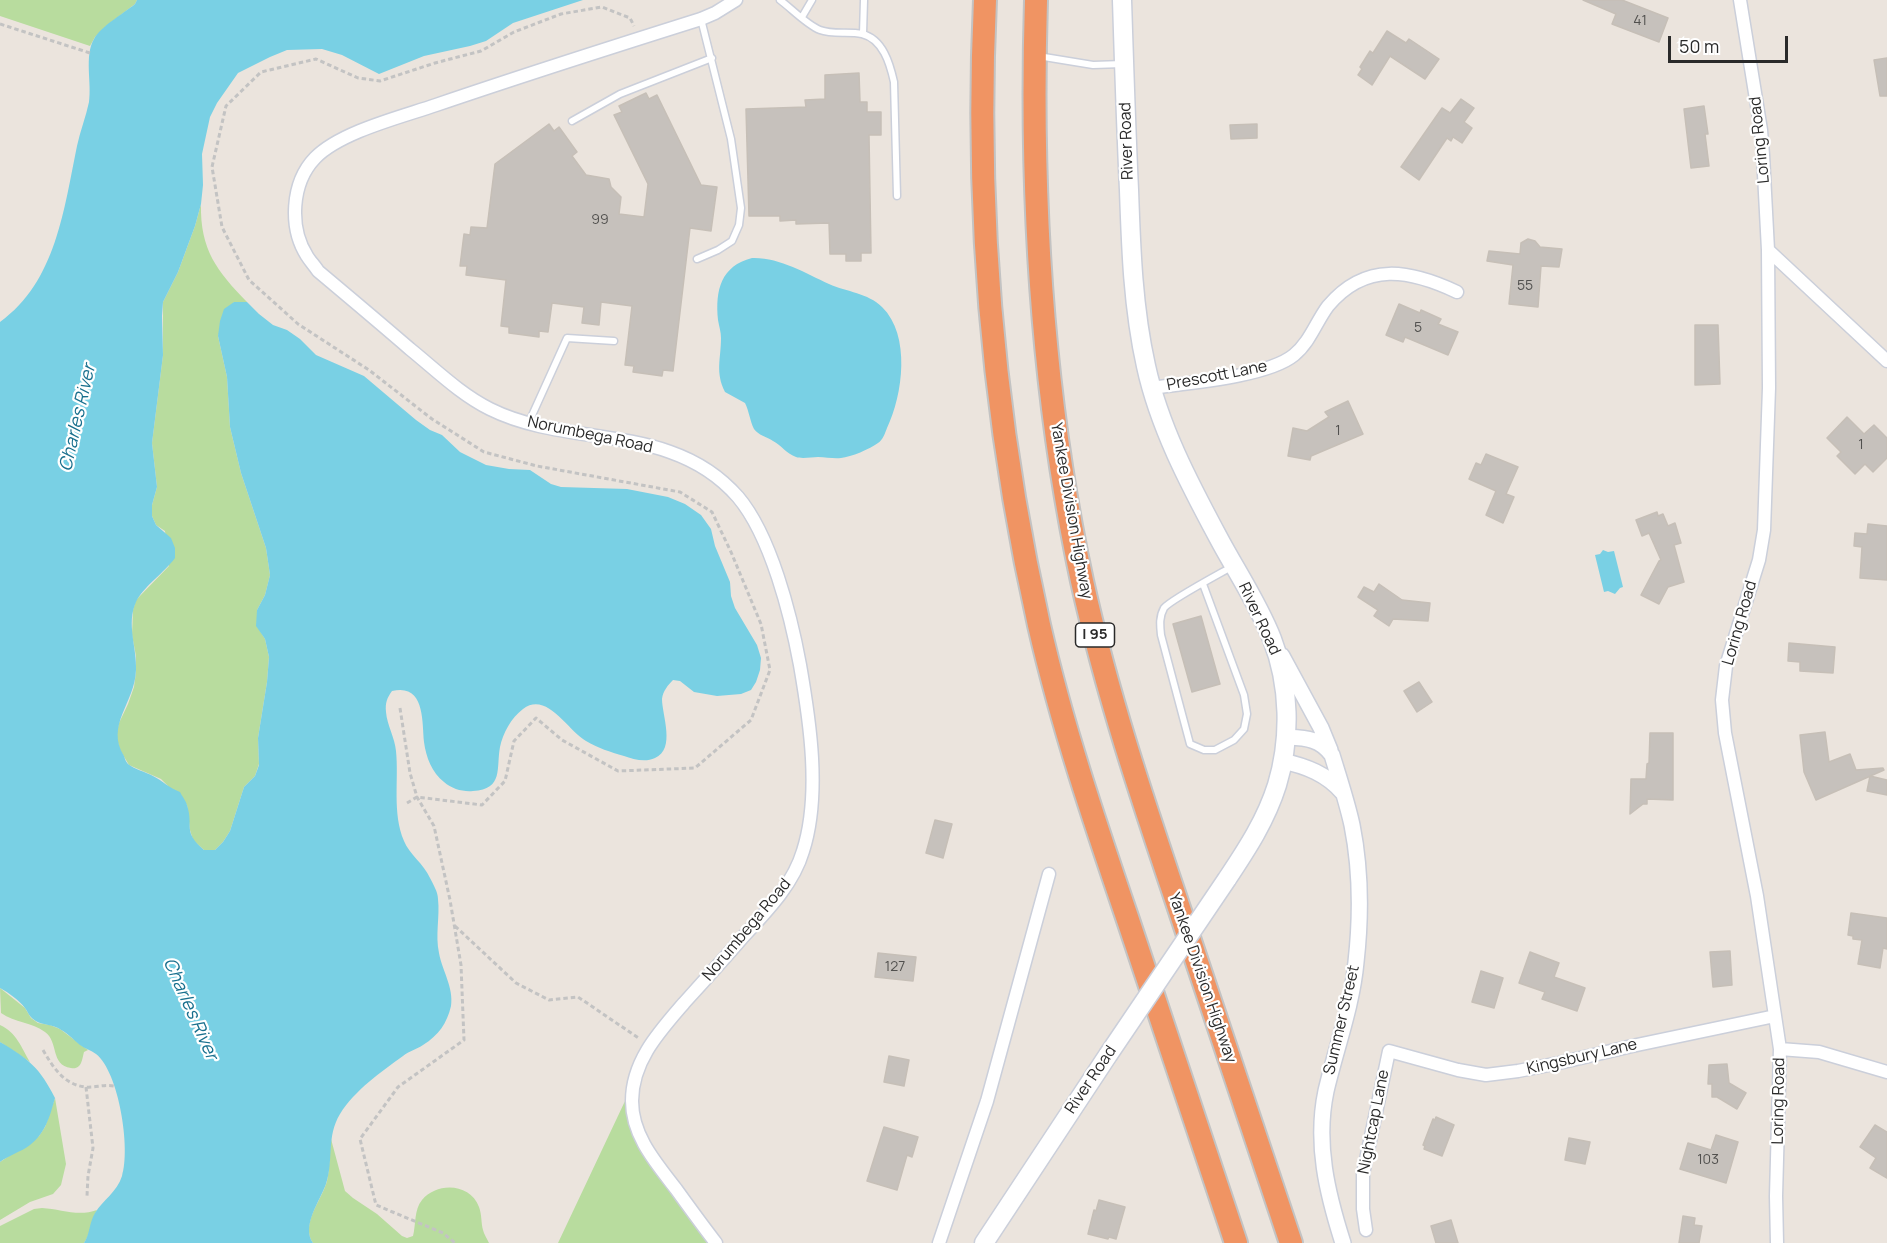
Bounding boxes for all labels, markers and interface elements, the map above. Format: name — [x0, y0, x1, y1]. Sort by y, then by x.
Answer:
house number: 41 — [1633, 13, 1647, 29]
scale bar — [1671, 24, 1791, 62]
text: 50 m — [1679, 34, 1719, 58]
street label: Loring Road — [1746, 96, 1774, 184]
street label: River Road — [1116, 102, 1138, 180]
house number: 99 — [591, 212, 609, 228]
house number: 55 — [1517, 278, 1533, 294]
house number: 5 — [1414, 320, 1422, 336]
street label: Prescott Lane — [1165, 357, 1269, 395]
water label: Charles River — [55, 362, 101, 474]
street label: Norumbega Road — [526, 412, 654, 458]
street label: Yankee Division Highway — [1046, 421, 1096, 601]
house number: 1 — [1335, 423, 1341, 439]
house number: 1 — [1858, 437, 1864, 453]
street label: Loring Road — [1719, 578, 1761, 668]
street label: River Road — [1234, 580, 1284, 658]
road number: I 95 — [1076, 623, 1114, 647]
street label: Norumbega Road — [699, 875, 795, 985]
street label: Yankee Division Highway — [1164, 890, 1240, 1066]
water label: Charles River — [158, 955, 222, 1063]
house number: 127 — [885, 959, 905, 975]
street label: Summer Street — [1320, 963, 1364, 1077]
street label: Kingsbury Lane — [1525, 1035, 1639, 1079]
street label: River Road — [1061, 1042, 1121, 1118]
street label: Loring Road — [1769, 1057, 1789, 1145]
street label: Nightcap Lane — [1354, 1068, 1394, 1176]
house number: 103 — [1697, 1152, 1719, 1168]

